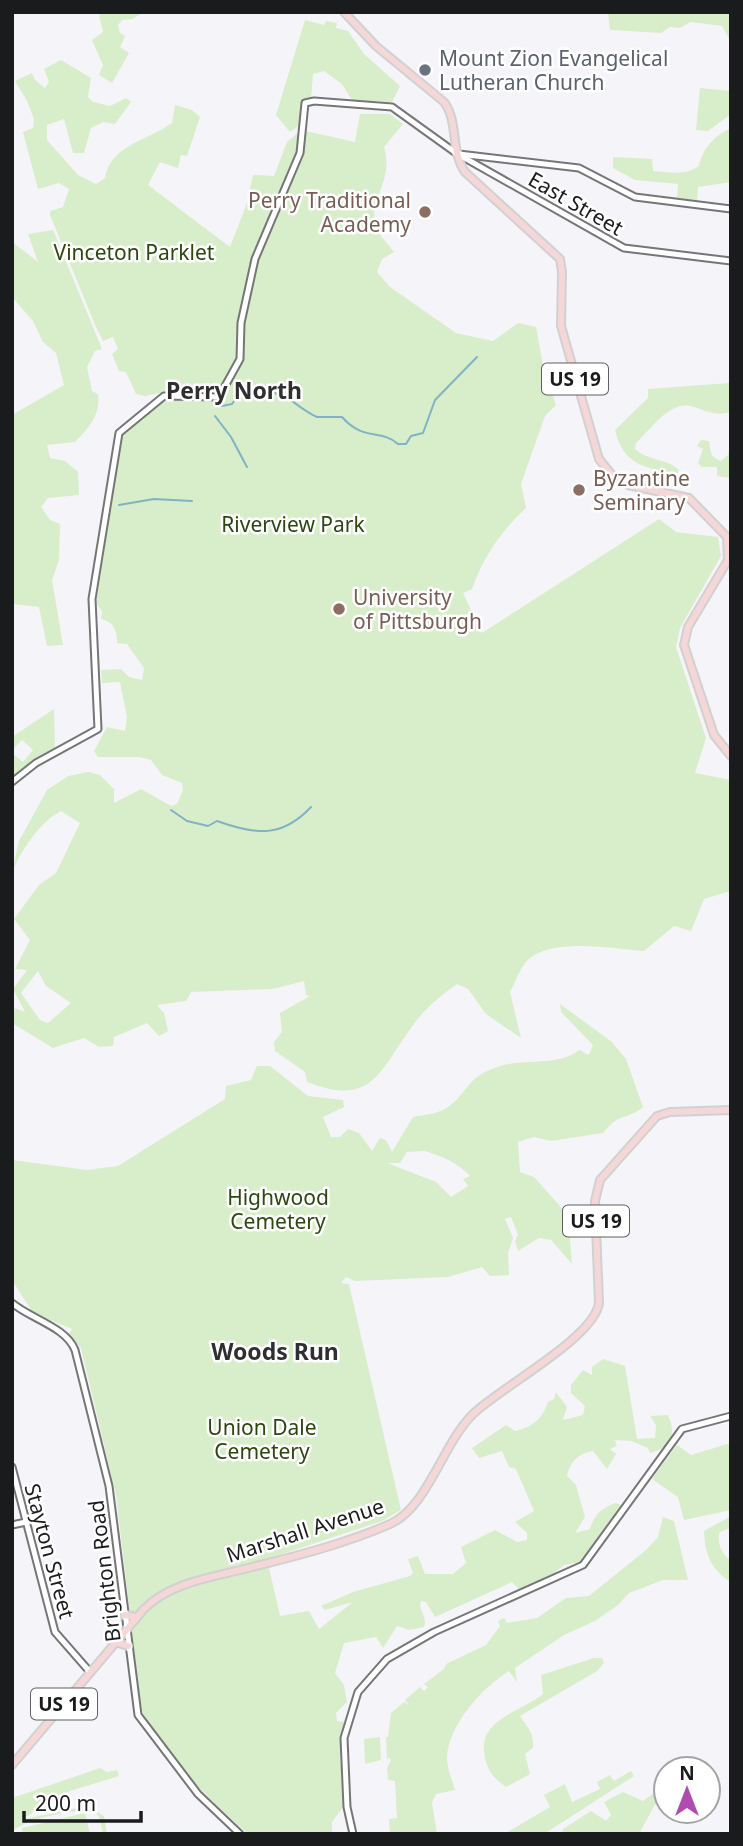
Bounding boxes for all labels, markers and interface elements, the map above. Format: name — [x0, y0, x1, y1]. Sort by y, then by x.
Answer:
place label: Mount Zion Evangelical Lutheran Church — [439, 44, 668, 96]
marker: Mount Zion Evangelical Lutheran Church — [417, 62, 433, 78]
street label: East Street — [523, 165, 629, 242]
place label: Perry Traditional Academy — [248, 186, 411, 238]
marker: Perry Traditional Academy — [417, 204, 433, 220]
park label: Vinceton Parklet — [54, 238, 215, 266]
road number: US 19 — [542, 364, 608, 394]
district label: Perry North — [166, 374, 302, 406]
place label: Byzantine Seminary — [593, 464, 690, 516]
marker: Byzantine Seminary — [571, 482, 587, 498]
park label: Riverview Park — [221, 510, 366, 538]
place label: University of Pittsburgh — [353, 583, 482, 635]
marker: University of Pittsburgh — [331, 601, 347, 617]
park label: Highwood Cemetery — [227, 1183, 329, 1235]
road number: US 19 — [563, 1205, 629, 1236]
district label: Woods Run — [211, 1335, 339, 1367]
park label: Union Dale Cemetery — [207, 1413, 317, 1465]
street label: Stayton Street — [18, 1480, 82, 1622]
street label: Marshall Avenue — [223, 1491, 387, 1569]
street label: Brighton Road — [81, 1498, 127, 1644]
road number: US 19 — [31, 1688, 97, 1720]
north arrow — [652, 1755, 722, 1825]
text: N — [679, 1760, 695, 1786]
scale bar — [24, 1780, 142, 1824]
text: 200 m — [35, 1789, 96, 1817]

